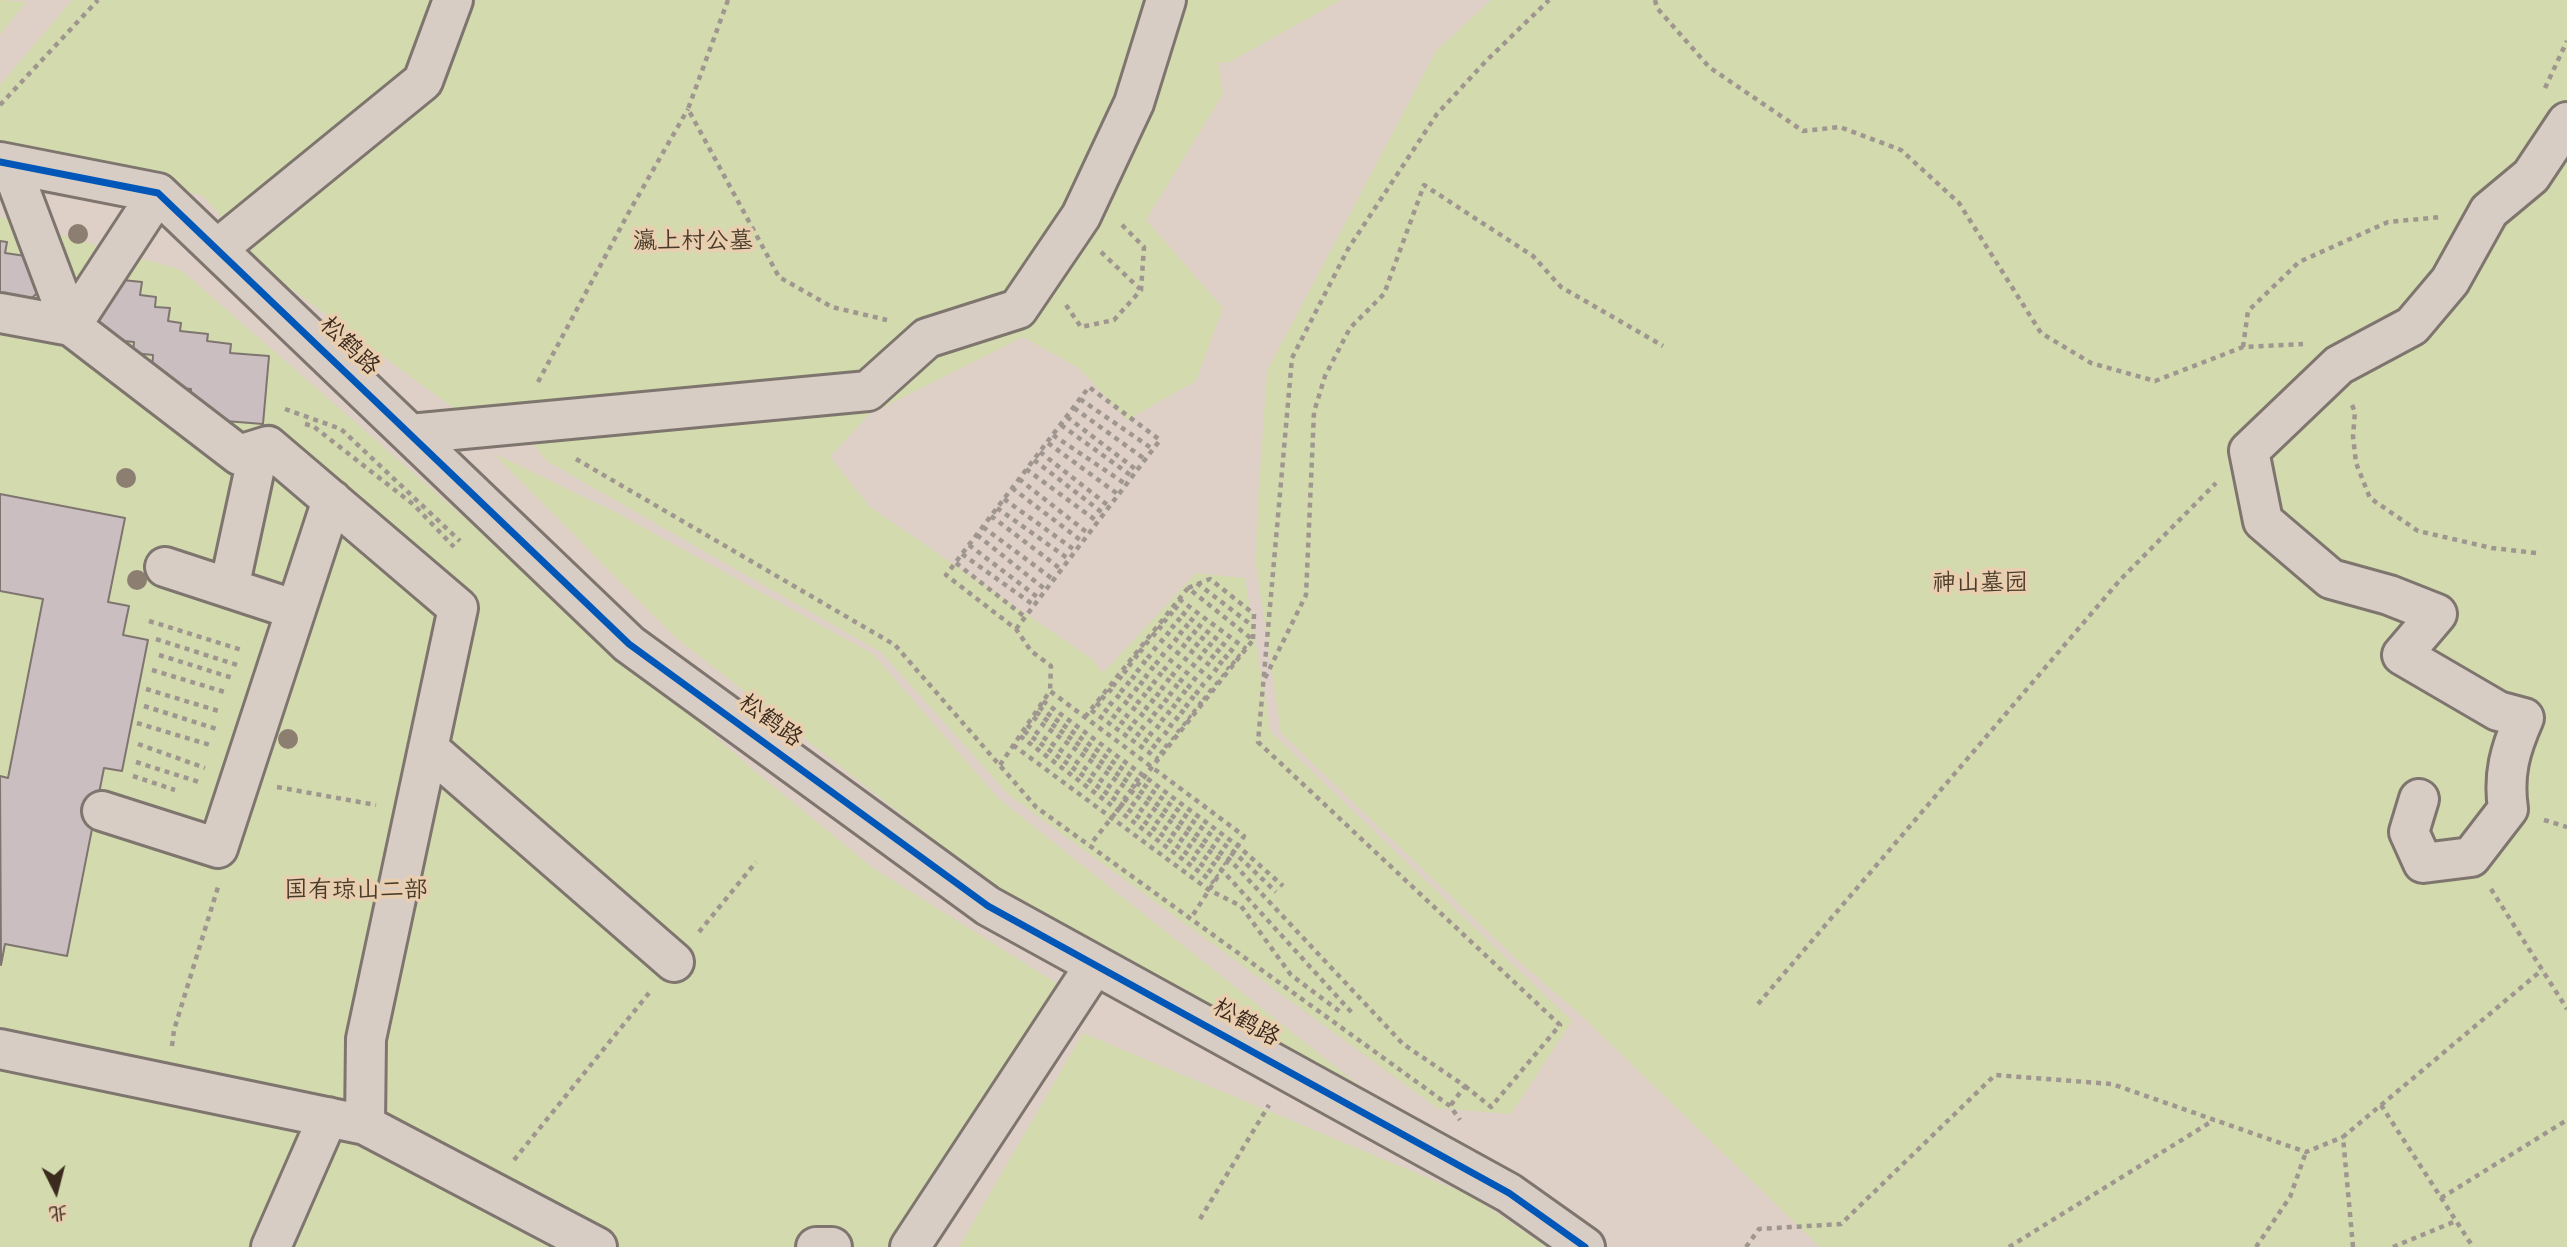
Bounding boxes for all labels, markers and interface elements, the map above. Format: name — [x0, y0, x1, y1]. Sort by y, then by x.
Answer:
park label: 瀛上村公墓 — [633, 230, 753, 258]
street label: 松鹤路 — [312, 313, 384, 383]
park label: 神山墓园 — [1932, 572, 2028, 600]
street label: 松鹤路 — [731, 690, 807, 756]
park label: 国有琼山二部 — [284, 879, 428, 907]
street label: 松鹤路 — [1207, 995, 1283, 1055]
north arrow — [21, 1156, 91, 1226]
text: 北 — [47, 1196, 69, 1228]

